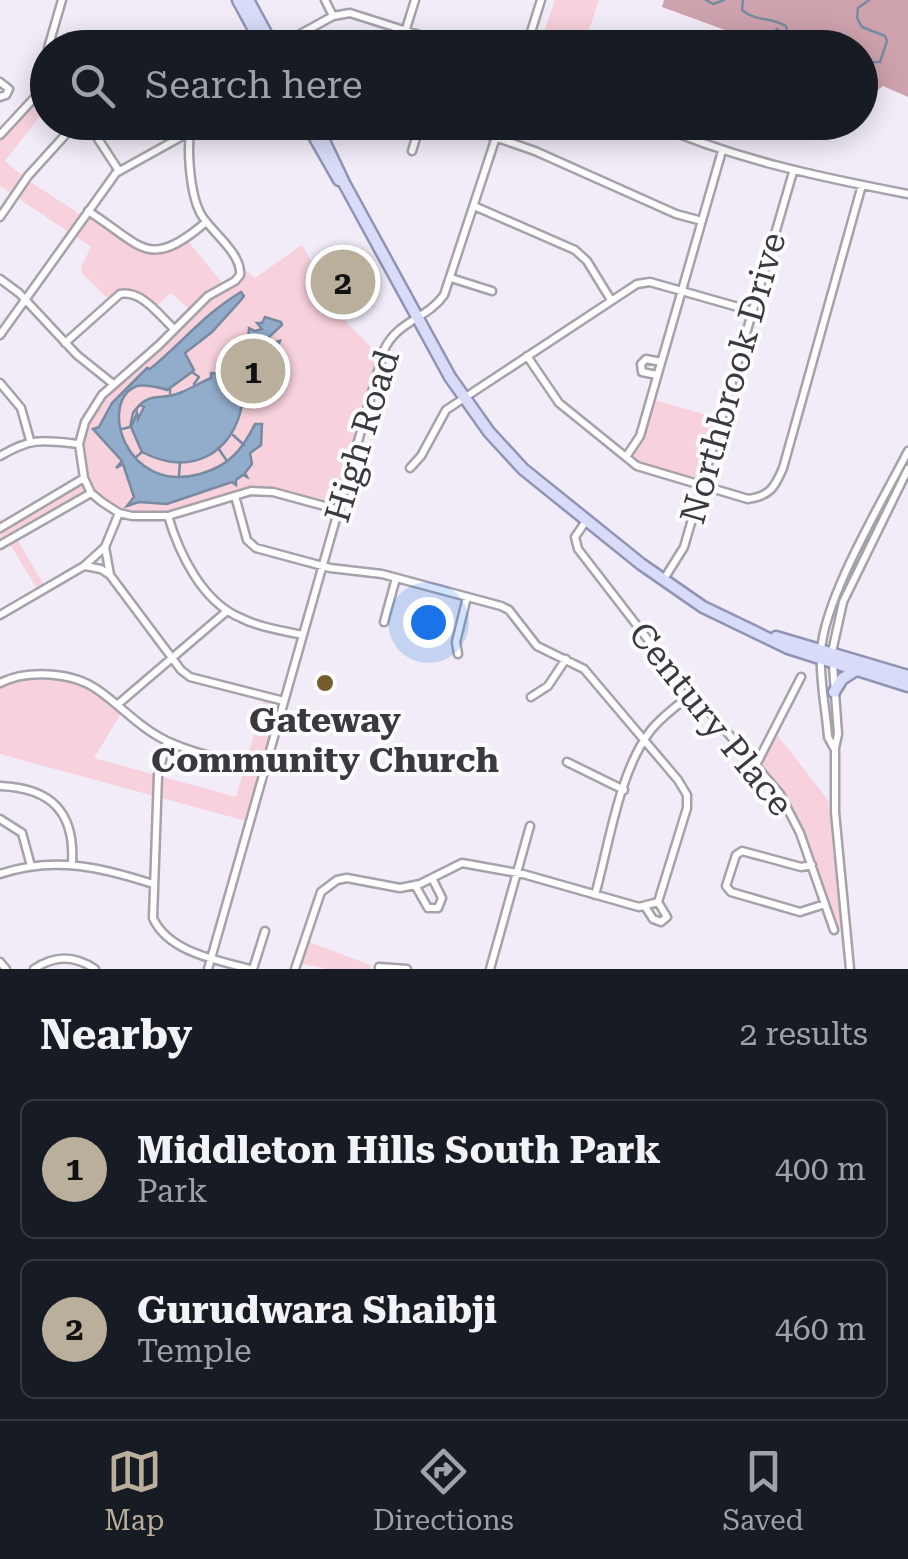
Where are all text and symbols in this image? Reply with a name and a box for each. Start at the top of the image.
search box [30,30,878,140]
icon: search [65,58,120,113]
text: Search here [145,63,363,107]
street label: Northbrook Drive [672,228,795,529]
pin: 2 [310,244,376,320]
pin: 1 [220,334,286,408]
street label: High Road [317,345,408,527]
your location [403,597,454,648]
street label: Century Place [620,614,801,824]
marker: Gateway Community Church [314,672,336,694]
place label: Gateway Community Church [151,700,499,781]
text: Nearby [40,1010,192,1059]
text: 2 results [740,1015,868,1053]
text: Middleton Hills South Park [137,1128,661,1172]
text: 1 [66,1150,83,1188]
text: 400 m [775,1150,866,1188]
text: Park [137,1172,208,1210]
text: Gurudwara Shaibji [137,1288,497,1332]
text: 2 [66,1310,83,1348]
text: 460 m [775,1310,866,1348]
text: Temple [137,1332,251,1370]
tab: Map [104,1444,164,1537]
tab: Directions [373,1444,514,1537]
tab: Saved [722,1444,804,1537]

